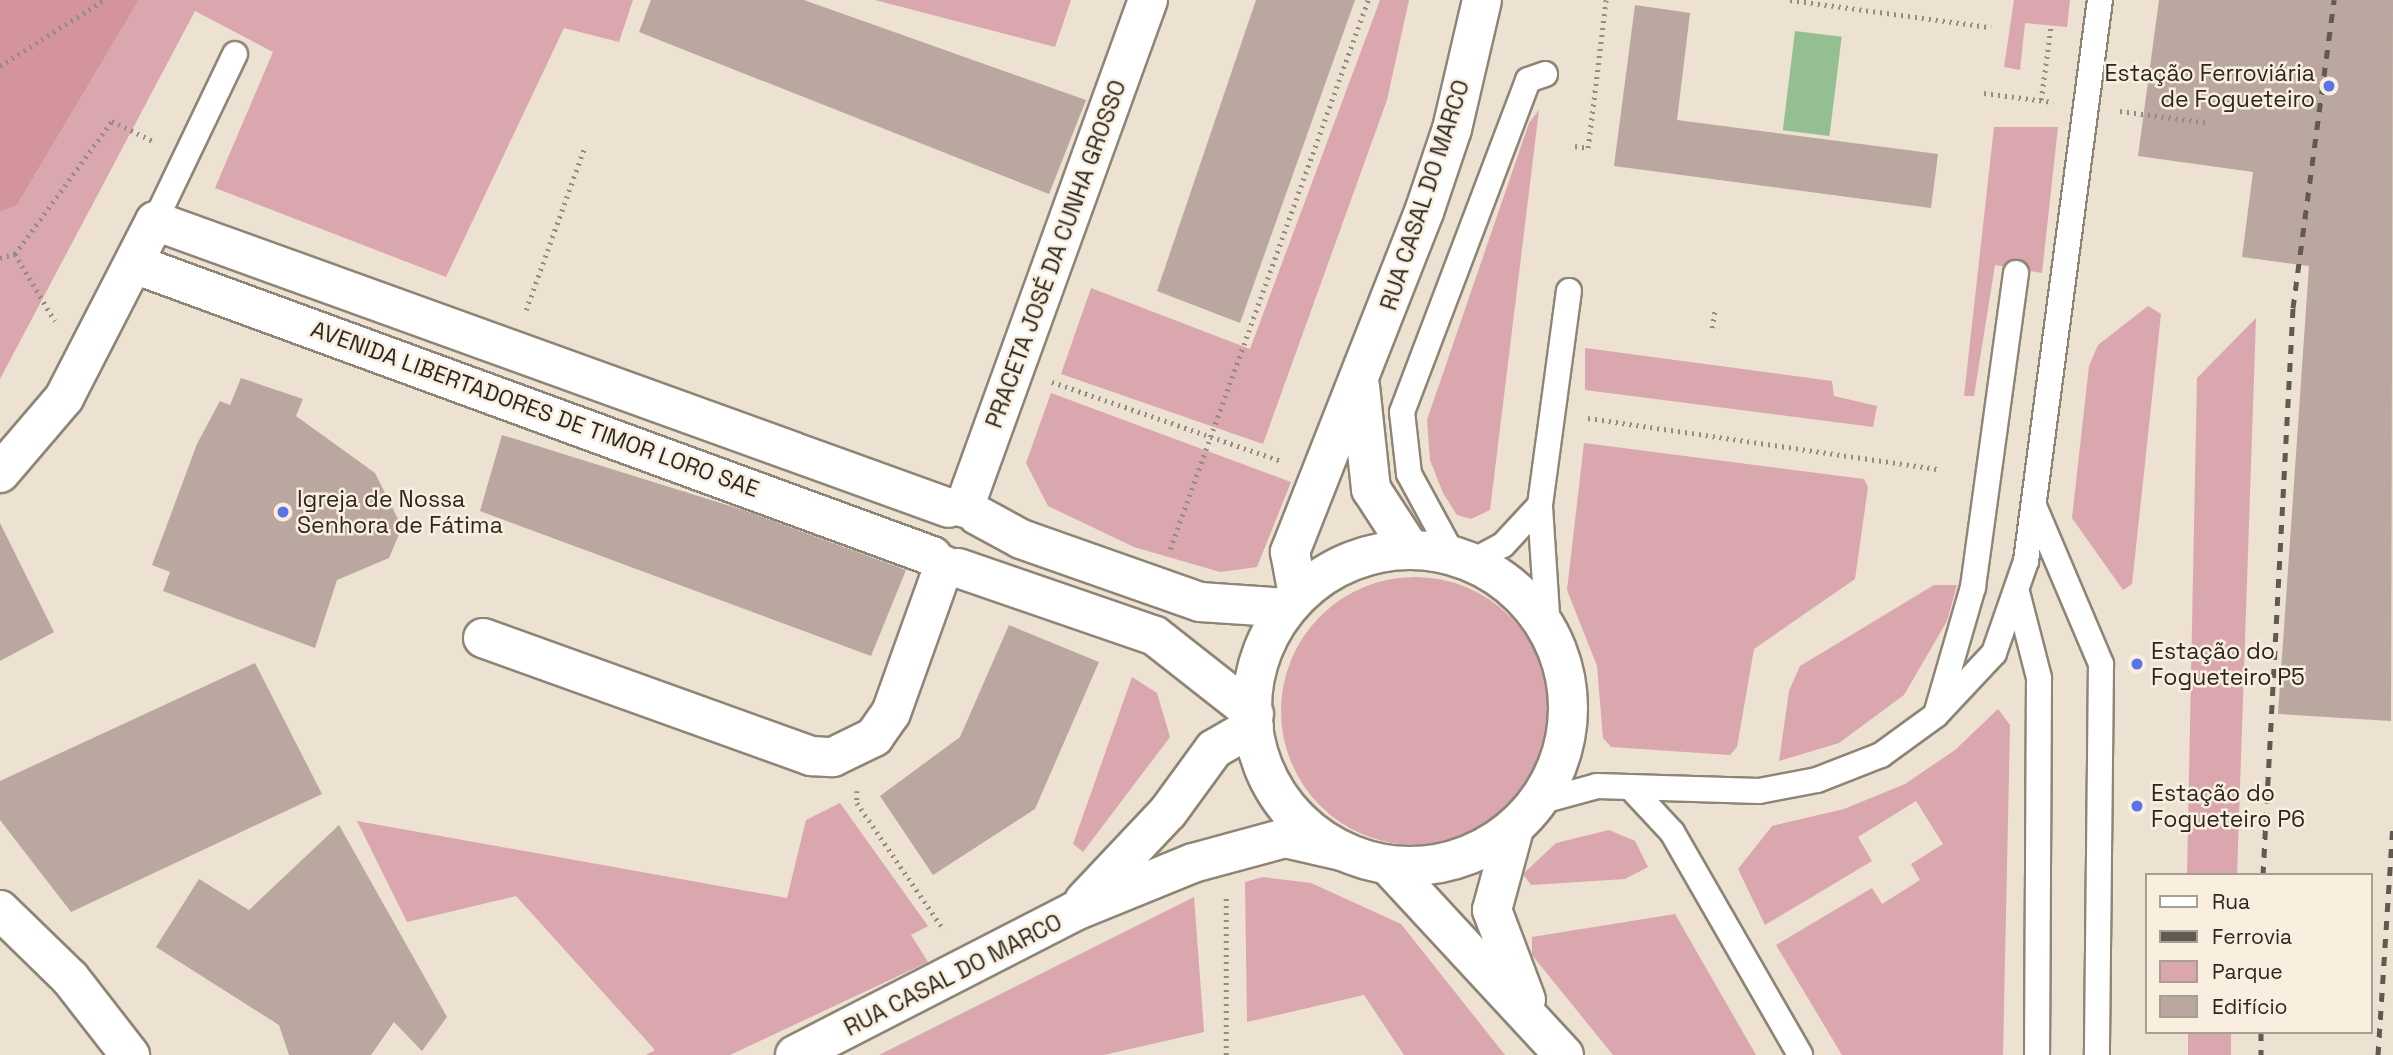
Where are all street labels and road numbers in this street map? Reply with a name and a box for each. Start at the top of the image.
street label: PRACETA JOSÉ DA CUNHA GROSSO [980,76,1132,432]
street label: RUA CASAL DO MARCO [1375,76,1475,314]
street label: AVENIDA LIBERTADORES DE TIMOR LORO SAE [307,315,763,503]
street label: RUA CASAL DO MARCO [839,908,1067,1042]

